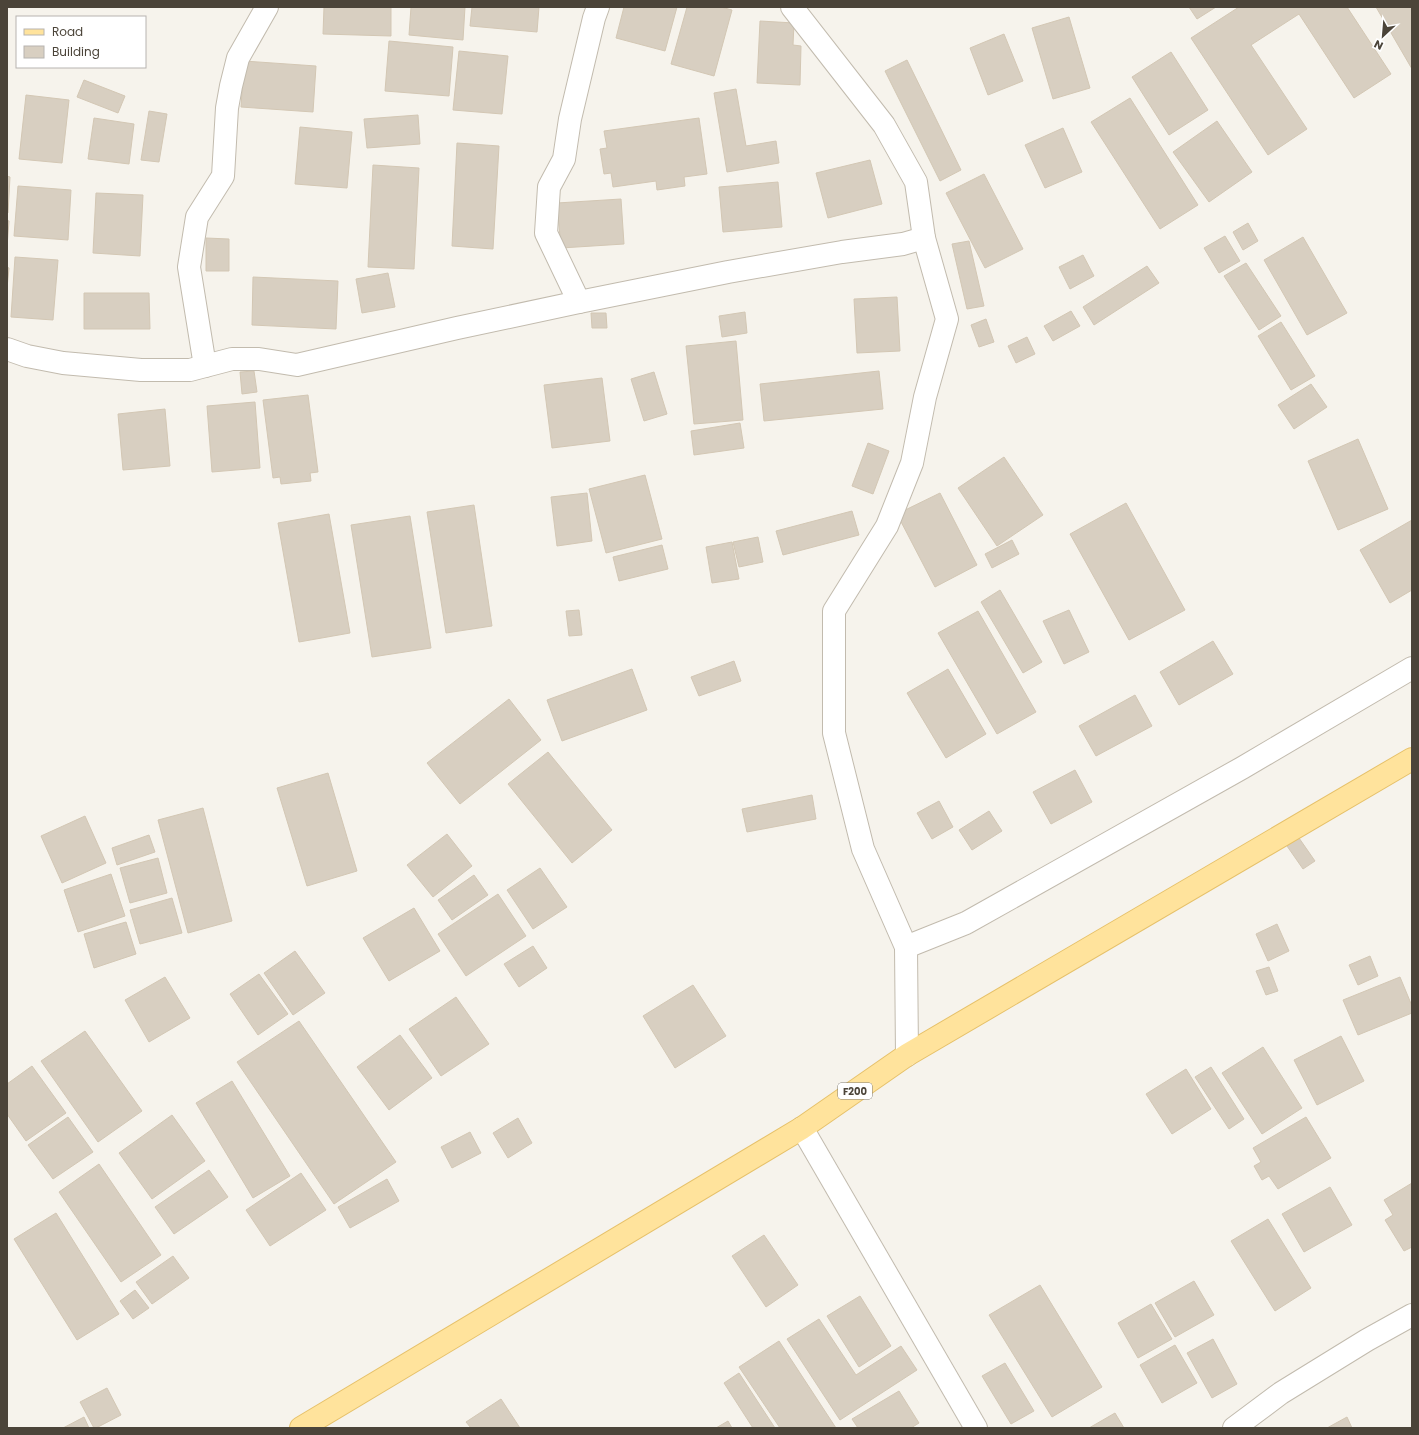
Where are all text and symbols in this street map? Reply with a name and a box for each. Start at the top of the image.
legend [16,16,146,68]
north arrow [1363,16,1403,56]
text: Road [52,23,83,40]
text: N [1371,36,1386,54]
text: Building [52,43,100,60]
road number: F200 [838,1083,872,1099]

